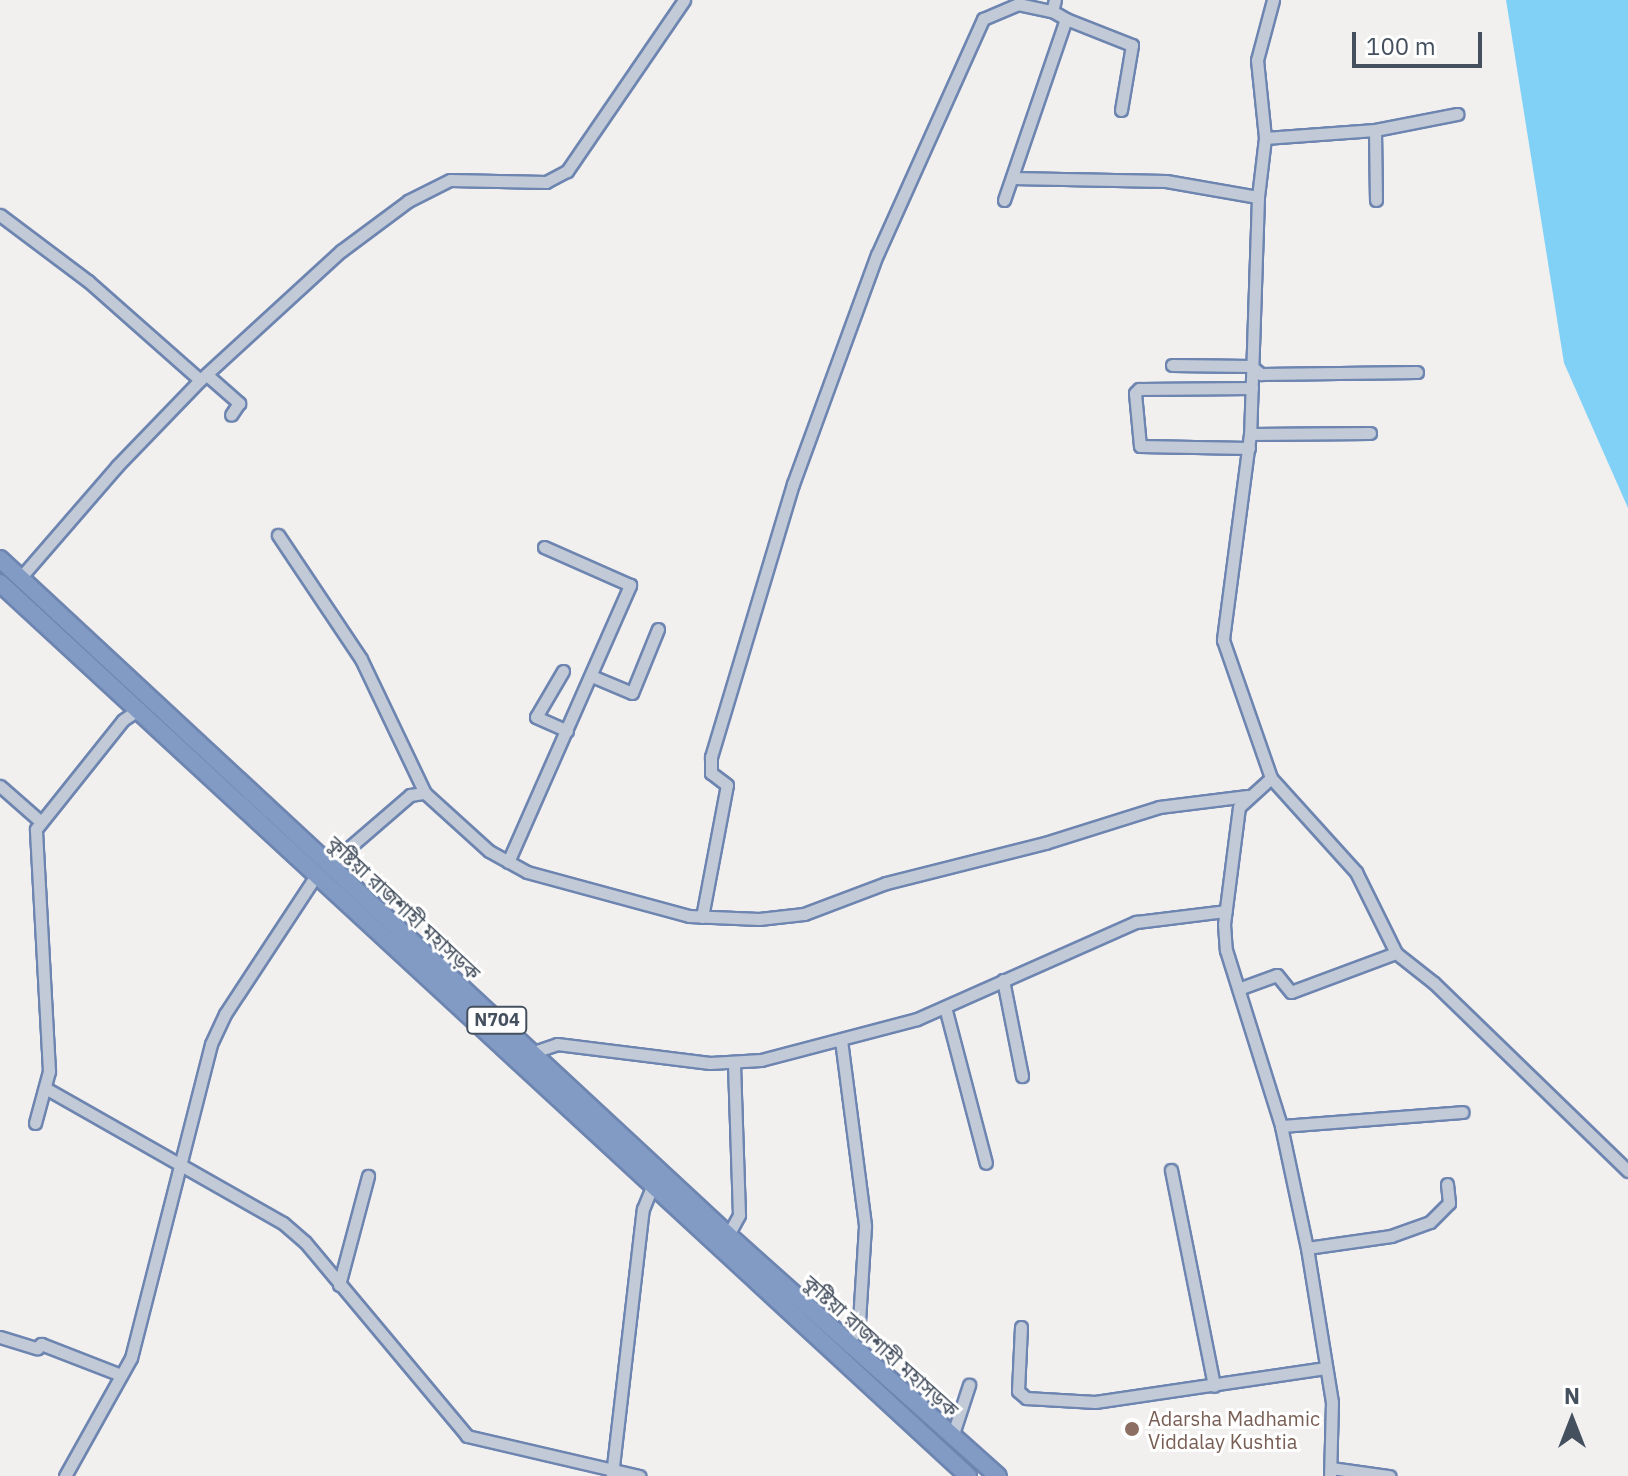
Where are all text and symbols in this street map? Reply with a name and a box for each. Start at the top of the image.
scale bar [1356,16,1486,66]
text: 100 m [1366,30,1436,62]
street label: কুষ্টিয়া রাজশাহী মহাসড়ক [323,831,485,985]
road number: N704 [465,1006,529,1034]
street label: কুষ্টিয়া রাজশাহী মহাসড়ক [799,1270,963,1422]
north arrow [1532,1380,1612,1460]
text: N [1564,1381,1580,1410]
place label: Adarsha Madhamic Viddalay Kushtia [1148,1406,1320,1453]
marker: Adarsha Madhamic Viddalay Kushtia [1123,1420,1141,1438]

